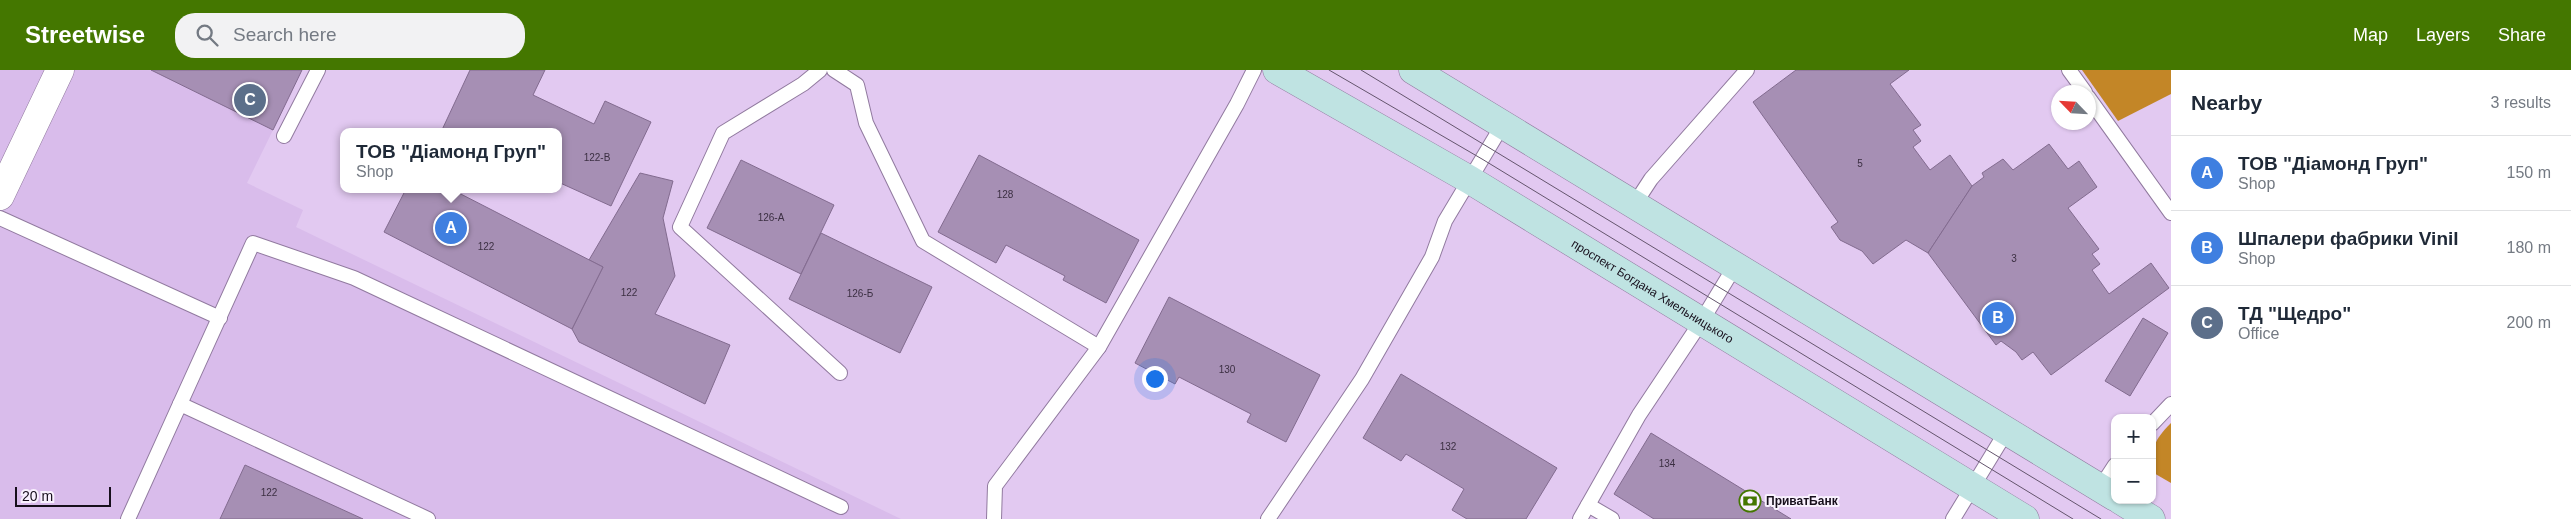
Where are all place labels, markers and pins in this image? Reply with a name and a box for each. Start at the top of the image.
pin: C [234,81,266,119]
pin: A [435,209,467,247]
pin: B [1982,299,2014,337]
bank icon: ПриватБанк [1738,489,1762,513]
place label: ПриватБанк [1766,494,1839,508]

